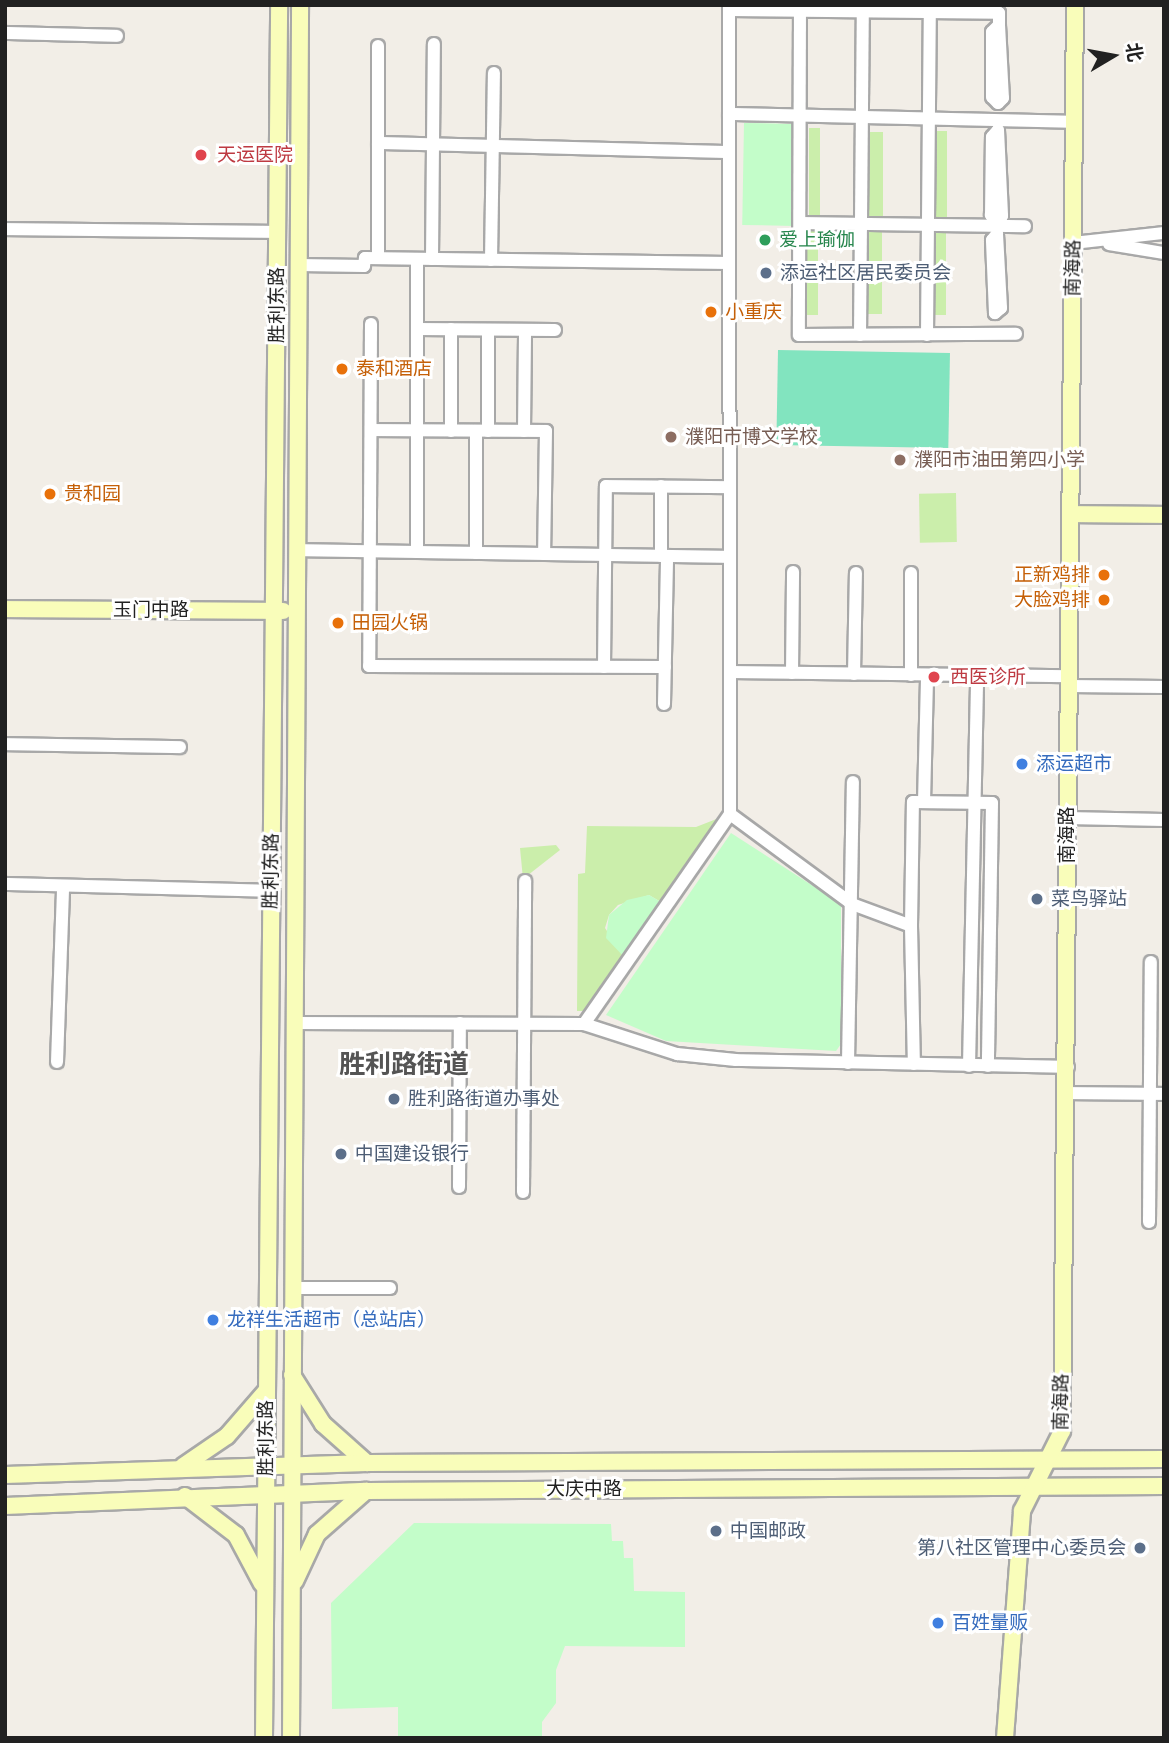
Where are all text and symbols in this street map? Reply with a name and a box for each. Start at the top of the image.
north arrow [1078,21,1148,91]
text: 北 [1121,41,1147,64]
place label: 天运医院 [217,144,293,166]
marker: 天运医院 [191,145,211,165]
place label: 爱上瑜伽 [779,229,855,251]
marker: 爱上瑜伽 [757,232,773,248]
street label: 南海路 [1061,239,1085,297]
place label: 添运社区居民委员会 [780,262,951,284]
marker: 添运社区居民委员会 [758,265,774,281]
street label: 胜利东路 [266,267,288,343]
place label: 小重庆 [725,301,782,323]
marker: 小重庆 [703,304,719,320]
place label: 泰和酒店 [356,358,432,380]
marker: 泰和酒店 [334,361,350,377]
place label: 濮阳市博文学校 [685,426,818,448]
marker: 濮阳市博文学校 [663,429,679,445]
place label: 濮阳市油田第四小学 [914,449,1085,471]
marker: 濮阳市油田第四小学 [892,452,908,468]
place label: 贵和园 [64,483,121,505]
marker: 贵和园 [42,486,58,502]
place label: 正新鸡排 [1014,564,1090,586]
marker: 正新鸡排 [1096,567,1112,583]
place label: 大脸鸡排 [1014,589,1090,611]
marker: 大脸鸡排 [1096,592,1112,608]
street label: 玉门中路 [113,599,189,621]
place label: 田园火锅 [352,612,428,634]
marker: 田园火锅 [330,615,346,631]
place label: 西医诊所 [950,666,1026,688]
marker: 西医诊所 [924,667,944,687]
place label: 添运超市 [1036,753,1112,775]
marker: 添运超市 [1014,756,1030,772]
street label: 南海路 [1056,807,1078,863]
street label: 胜利东路 [259,833,283,909]
place label: 菜鸟驿站 [1051,888,1127,910]
marker: 菜鸟驿站 [1029,891,1045,907]
district label: 胜利路街道 [339,1049,469,1081]
place label: 胜利路街道办事处 [408,1088,560,1110]
marker: 胜利路街道办事处 [386,1091,402,1107]
place label: 中国建设银行 [355,1143,469,1165]
marker: 中国建设银行 [333,1146,349,1162]
place label: 龙祥生活超市（总站店） [227,1309,436,1331]
marker: 龙祥生活超市（总站店） [205,1312,221,1328]
street label: 南海路 [1049,1373,1073,1431]
street label: 胜利东路 [255,1400,277,1476]
street label: 大庆中路 [546,1478,622,1500]
place label: 中国邮政 [730,1520,806,1542]
marker: 中国邮政 [708,1523,724,1539]
place label: 第八社区管理中心委员会 [917,1537,1126,1559]
marker: 第八社区管理中心委员会 [1132,1540,1148,1556]
place label: 百姓量贩 [952,1612,1028,1634]
marker: 百姓量贩 [930,1615,946,1631]

